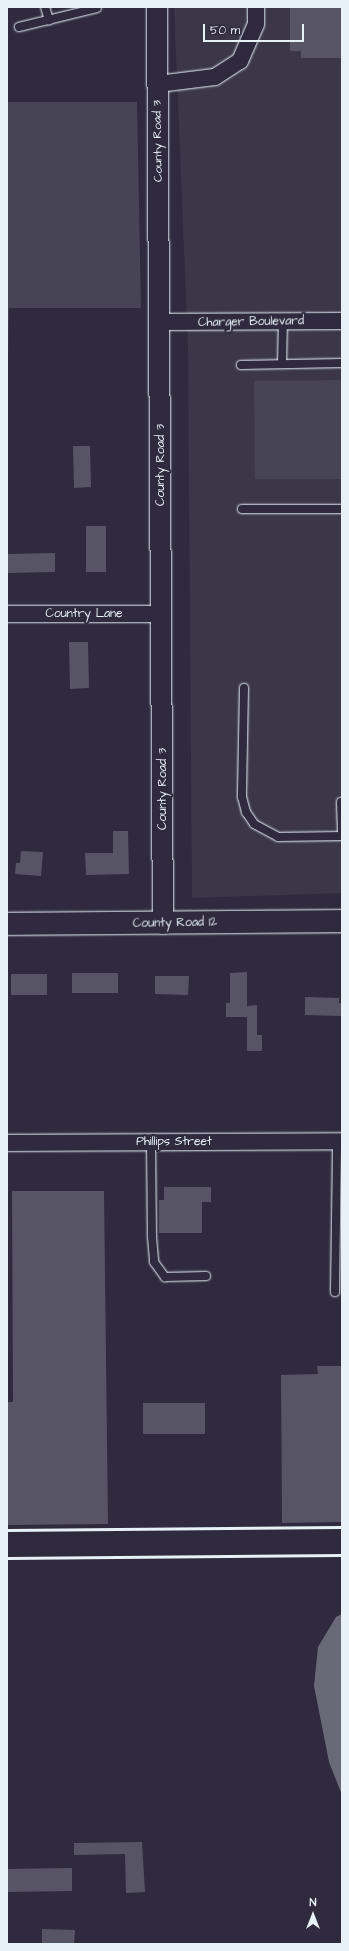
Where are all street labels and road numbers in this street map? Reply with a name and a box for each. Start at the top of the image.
street label: County Road 3 [150,100,166,182]
street label: Charger Boulevard [198,314,304,330]
street label: County Road 3 [154,424,168,506]
street label: Country Lane [45,607,123,621]
street label: County Road 3 [156,748,170,830]
street label: County Road 12 [133,915,217,931]
street label: Phillips Street [136,1135,212,1149]

